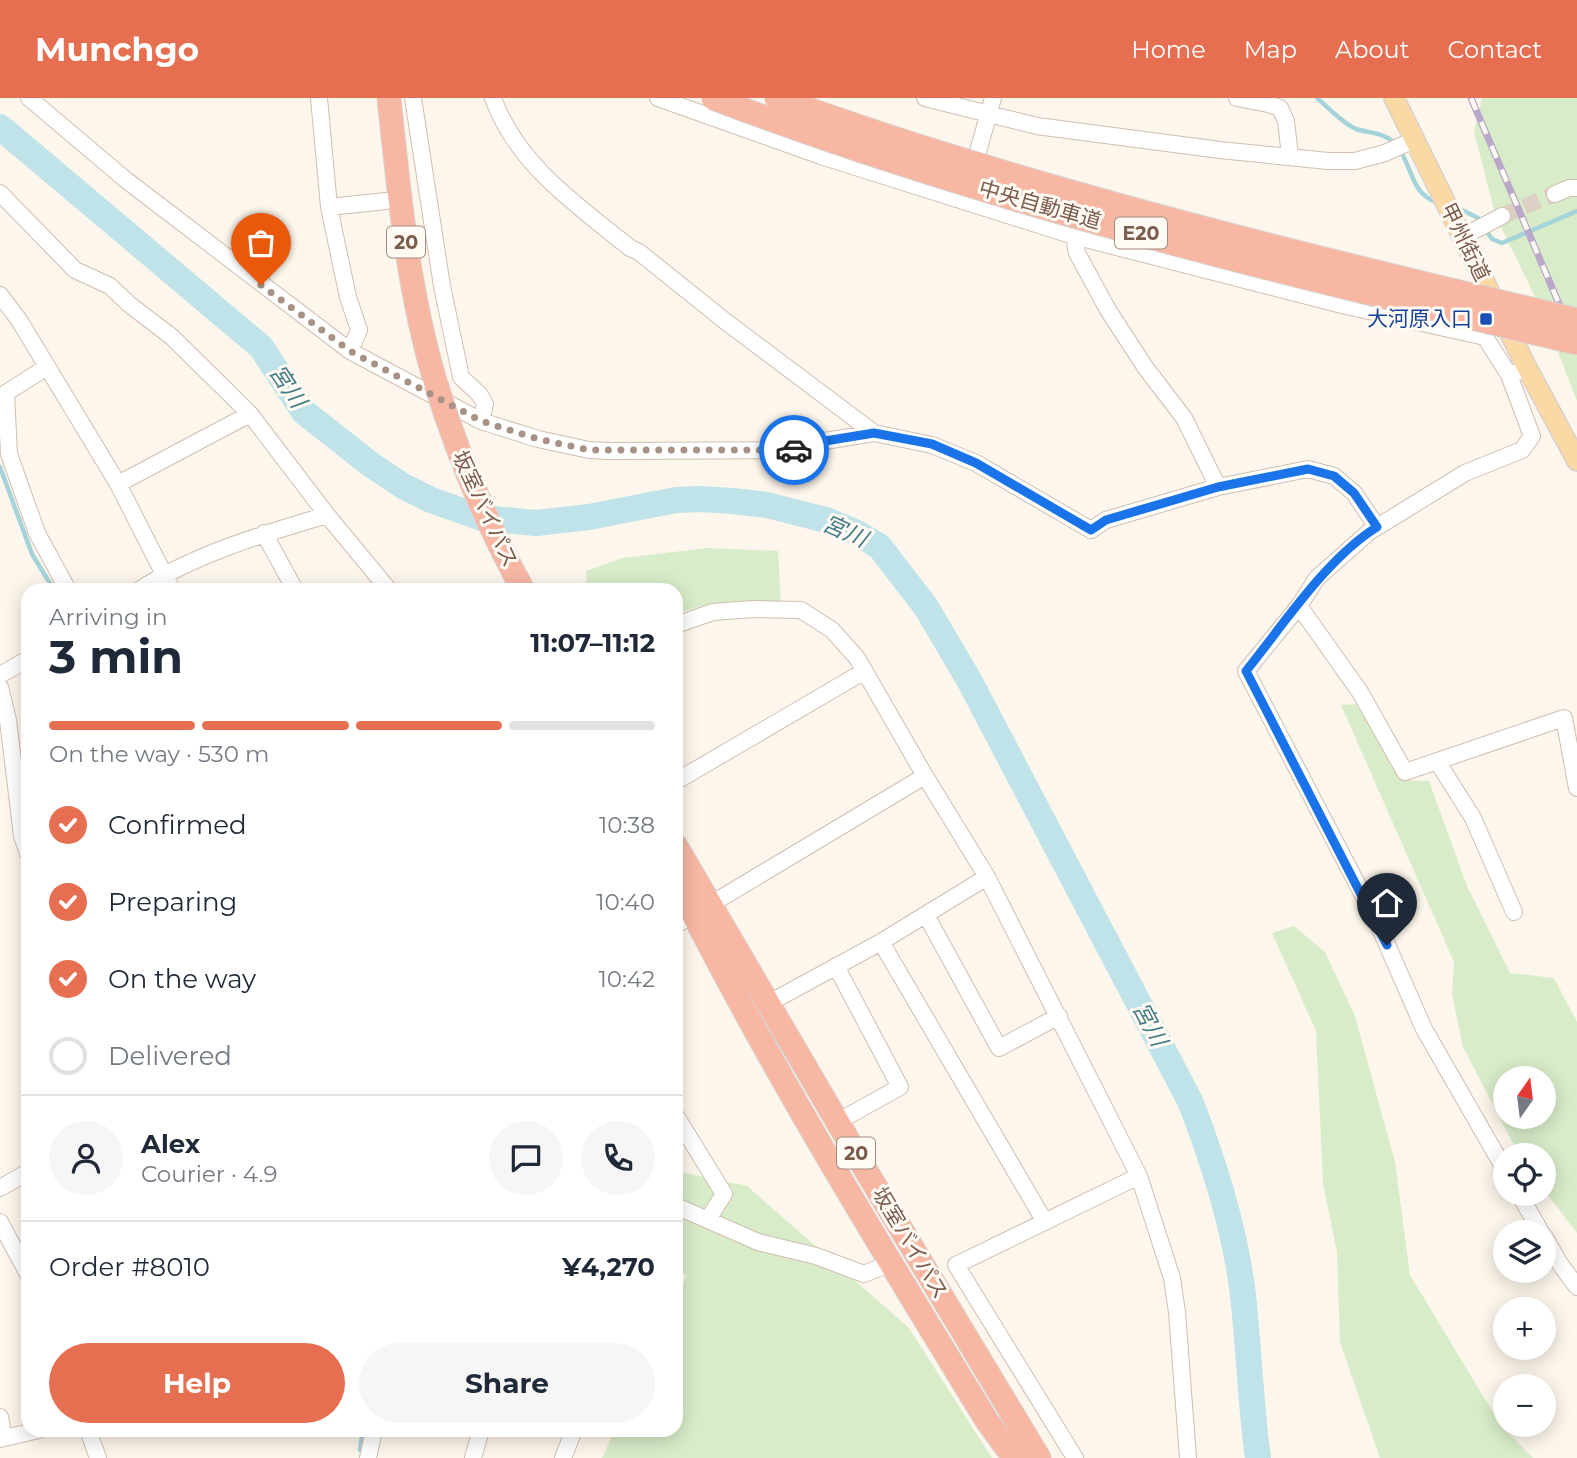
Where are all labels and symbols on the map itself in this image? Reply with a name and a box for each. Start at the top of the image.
street label: 中央自動車道 [976,175,1104,234]
street label: 甲州街道 [1436,199,1495,285]
pin [231,213,291,285]
road number: E20 [1115,217,1167,248]
road number: 20 [387,226,425,258]
place label: 大河原入口 [1367,306,1472,331]
marker: 大河原入口 [1478,311,1494,327]
water label: 宮川 [264,359,314,415]
courier [759,415,829,485]
street label: 坂室バイパス [448,447,523,571]
water label: 宮川 [818,509,874,554]
pin [1357,873,1417,945]
water label: 宮川 [1127,997,1175,1054]
north arrow [1493,1066,1556,1129]
road number: 20 [837,1138,875,1168]
street label: 坂室バイパス [867,1182,953,1303]

